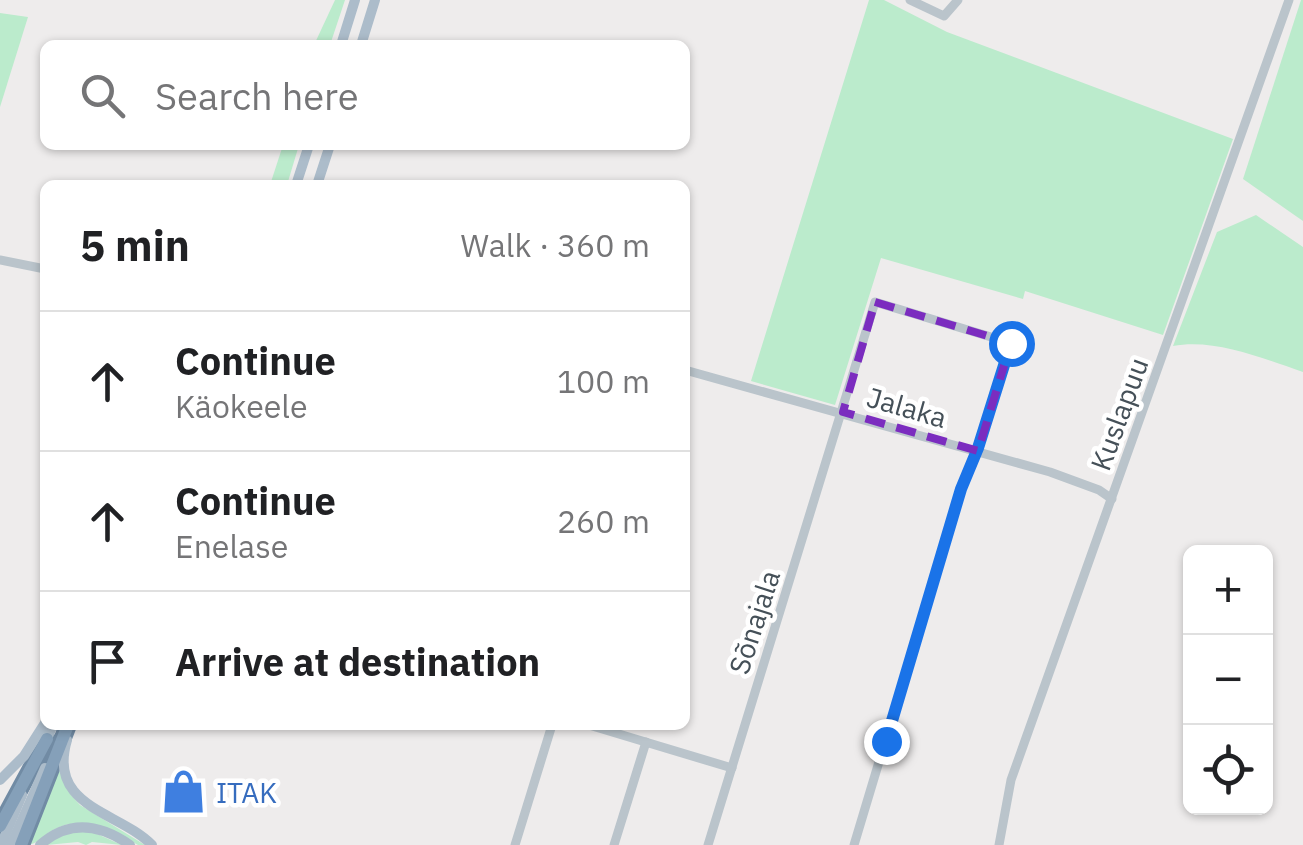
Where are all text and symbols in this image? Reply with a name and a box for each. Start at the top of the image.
search box [40,40,690,150]
icon: search [75,68,130,123]
text: Search here [155,71,359,120]
text: 5 min [80,218,190,273]
text: Walk · 360 m [461,224,650,266]
route start [989,321,1035,367]
text: Continue [175,336,336,385]
street label: Kuslapuu [1081,352,1157,476]
icon: ahead [80,354,135,409]
text: 100 m [557,360,650,402]
street label: Jalaka [863,378,951,436]
text: Käokeele [175,385,308,427]
text: Continue [175,476,336,525]
icon: ahead [80,494,135,549]
text: 260 m [557,500,650,542]
text: Enelase [175,525,288,567]
map controls [1183,545,1273,815]
button: + [1183,545,1273,635]
street label: Sõnajala [720,565,788,679]
icon: arrive [80,634,135,689]
button: − [1183,635,1273,725]
text: Arrive at destination [175,637,540,686]
route end [864,719,910,765]
button: locate [1183,725,1273,815]
shop icon: ITAK [159,768,207,816]
place label: ITAK [216,774,277,811]

